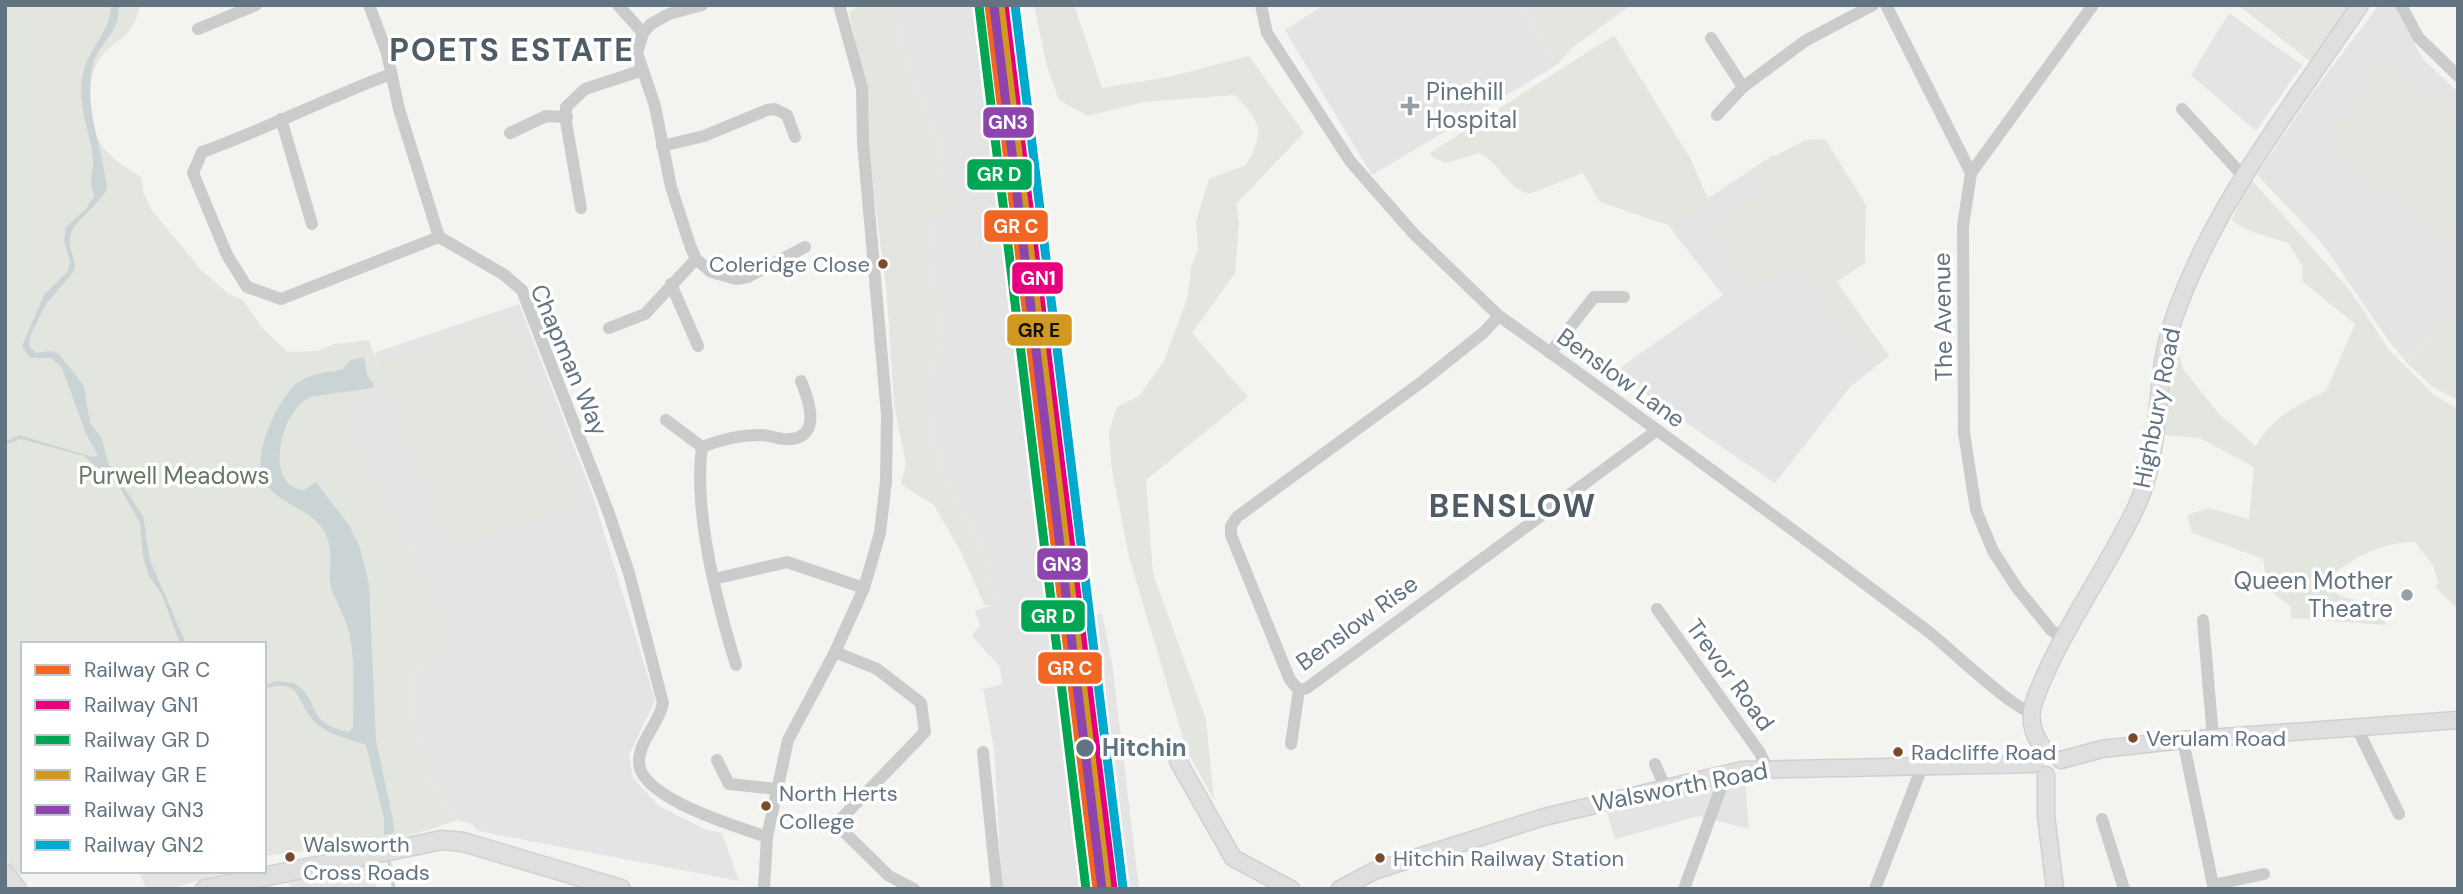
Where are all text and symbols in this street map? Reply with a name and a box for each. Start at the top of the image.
district label: POETS ESTATE [389,29,635,71]
place label: Pinehill Hospital [1426,76,1517,135]
marker: Pinehill Hospital [1400,96,1420,116]
line badge: GN3 [982,106,1035,139]
text: GN3 [988,110,1028,135]
line badge: GR D [966,158,1033,191]
text: GR D [977,162,1021,187]
line badge: GR C [983,209,1049,243]
text: GR C [993,214,1039,239]
place label: Coleridge Close [709,250,870,279]
street label: The Avenue [1926,252,1959,382]
marker: Coleridge Close [876,257,890,271]
line badge: GN1 [1011,261,1064,295]
text: GN1 [1020,266,1056,291]
street label: Chapman Way [524,279,615,440]
line badge: GR E [1006,313,1073,347]
text: GR E [1018,318,1060,343]
street label: Benslow Lane [1551,321,1691,434]
street label: Highbury Road [2126,325,2187,491]
park label: Purwell Meadows [78,460,270,491]
district label: BENSLOW [1429,485,1597,527]
line badge: GN3 [1036,547,1089,581]
text: GN3 [1042,552,1082,577]
place label: Queen Mother Theatre [2234,565,2393,624]
street label: Benslow Rise [1290,568,1424,677]
marker: Queen Mother Theatre [2399,587,2415,603]
line badge: GR D [1020,599,1086,633]
text: GR D [1031,604,1075,629]
street label: Trevor Road [1679,613,1781,737]
legend [21,642,266,873]
line badge: GR C [1037,651,1103,685]
text: Railway GR C [84,656,210,684]
text: GR C [1047,656,1093,681]
text: Railway GN1 [84,691,198,719]
place label: Verulam Road [2146,724,2286,753]
text: Railway GR D [84,726,210,754]
marker: Verulam Road [2126,731,2140,745]
place label: Hitchin [1102,732,1187,763]
marker: Hitchin [1074,737,1096,759]
place label: Radcliffe Road [1911,738,2056,767]
marker: Radcliffe Road [1891,745,1905,759]
street label: Walsworth Road [1589,754,1770,819]
text: Railway GR E [84,761,207,789]
place label: North Herts College [779,779,898,836]
text: Railway GN3 [84,796,204,824]
marker: North Herts College [759,799,773,813]
place label: Walsworth Cross Roads [303,830,430,887]
text: Railway GN2 [84,831,204,859]
place label: Hitchin Railway Station [1393,844,1624,873]
marker: Walsworth Cross Roads [283,850,297,864]
marker: Hitchin Railway Station [1373,851,1387,865]

